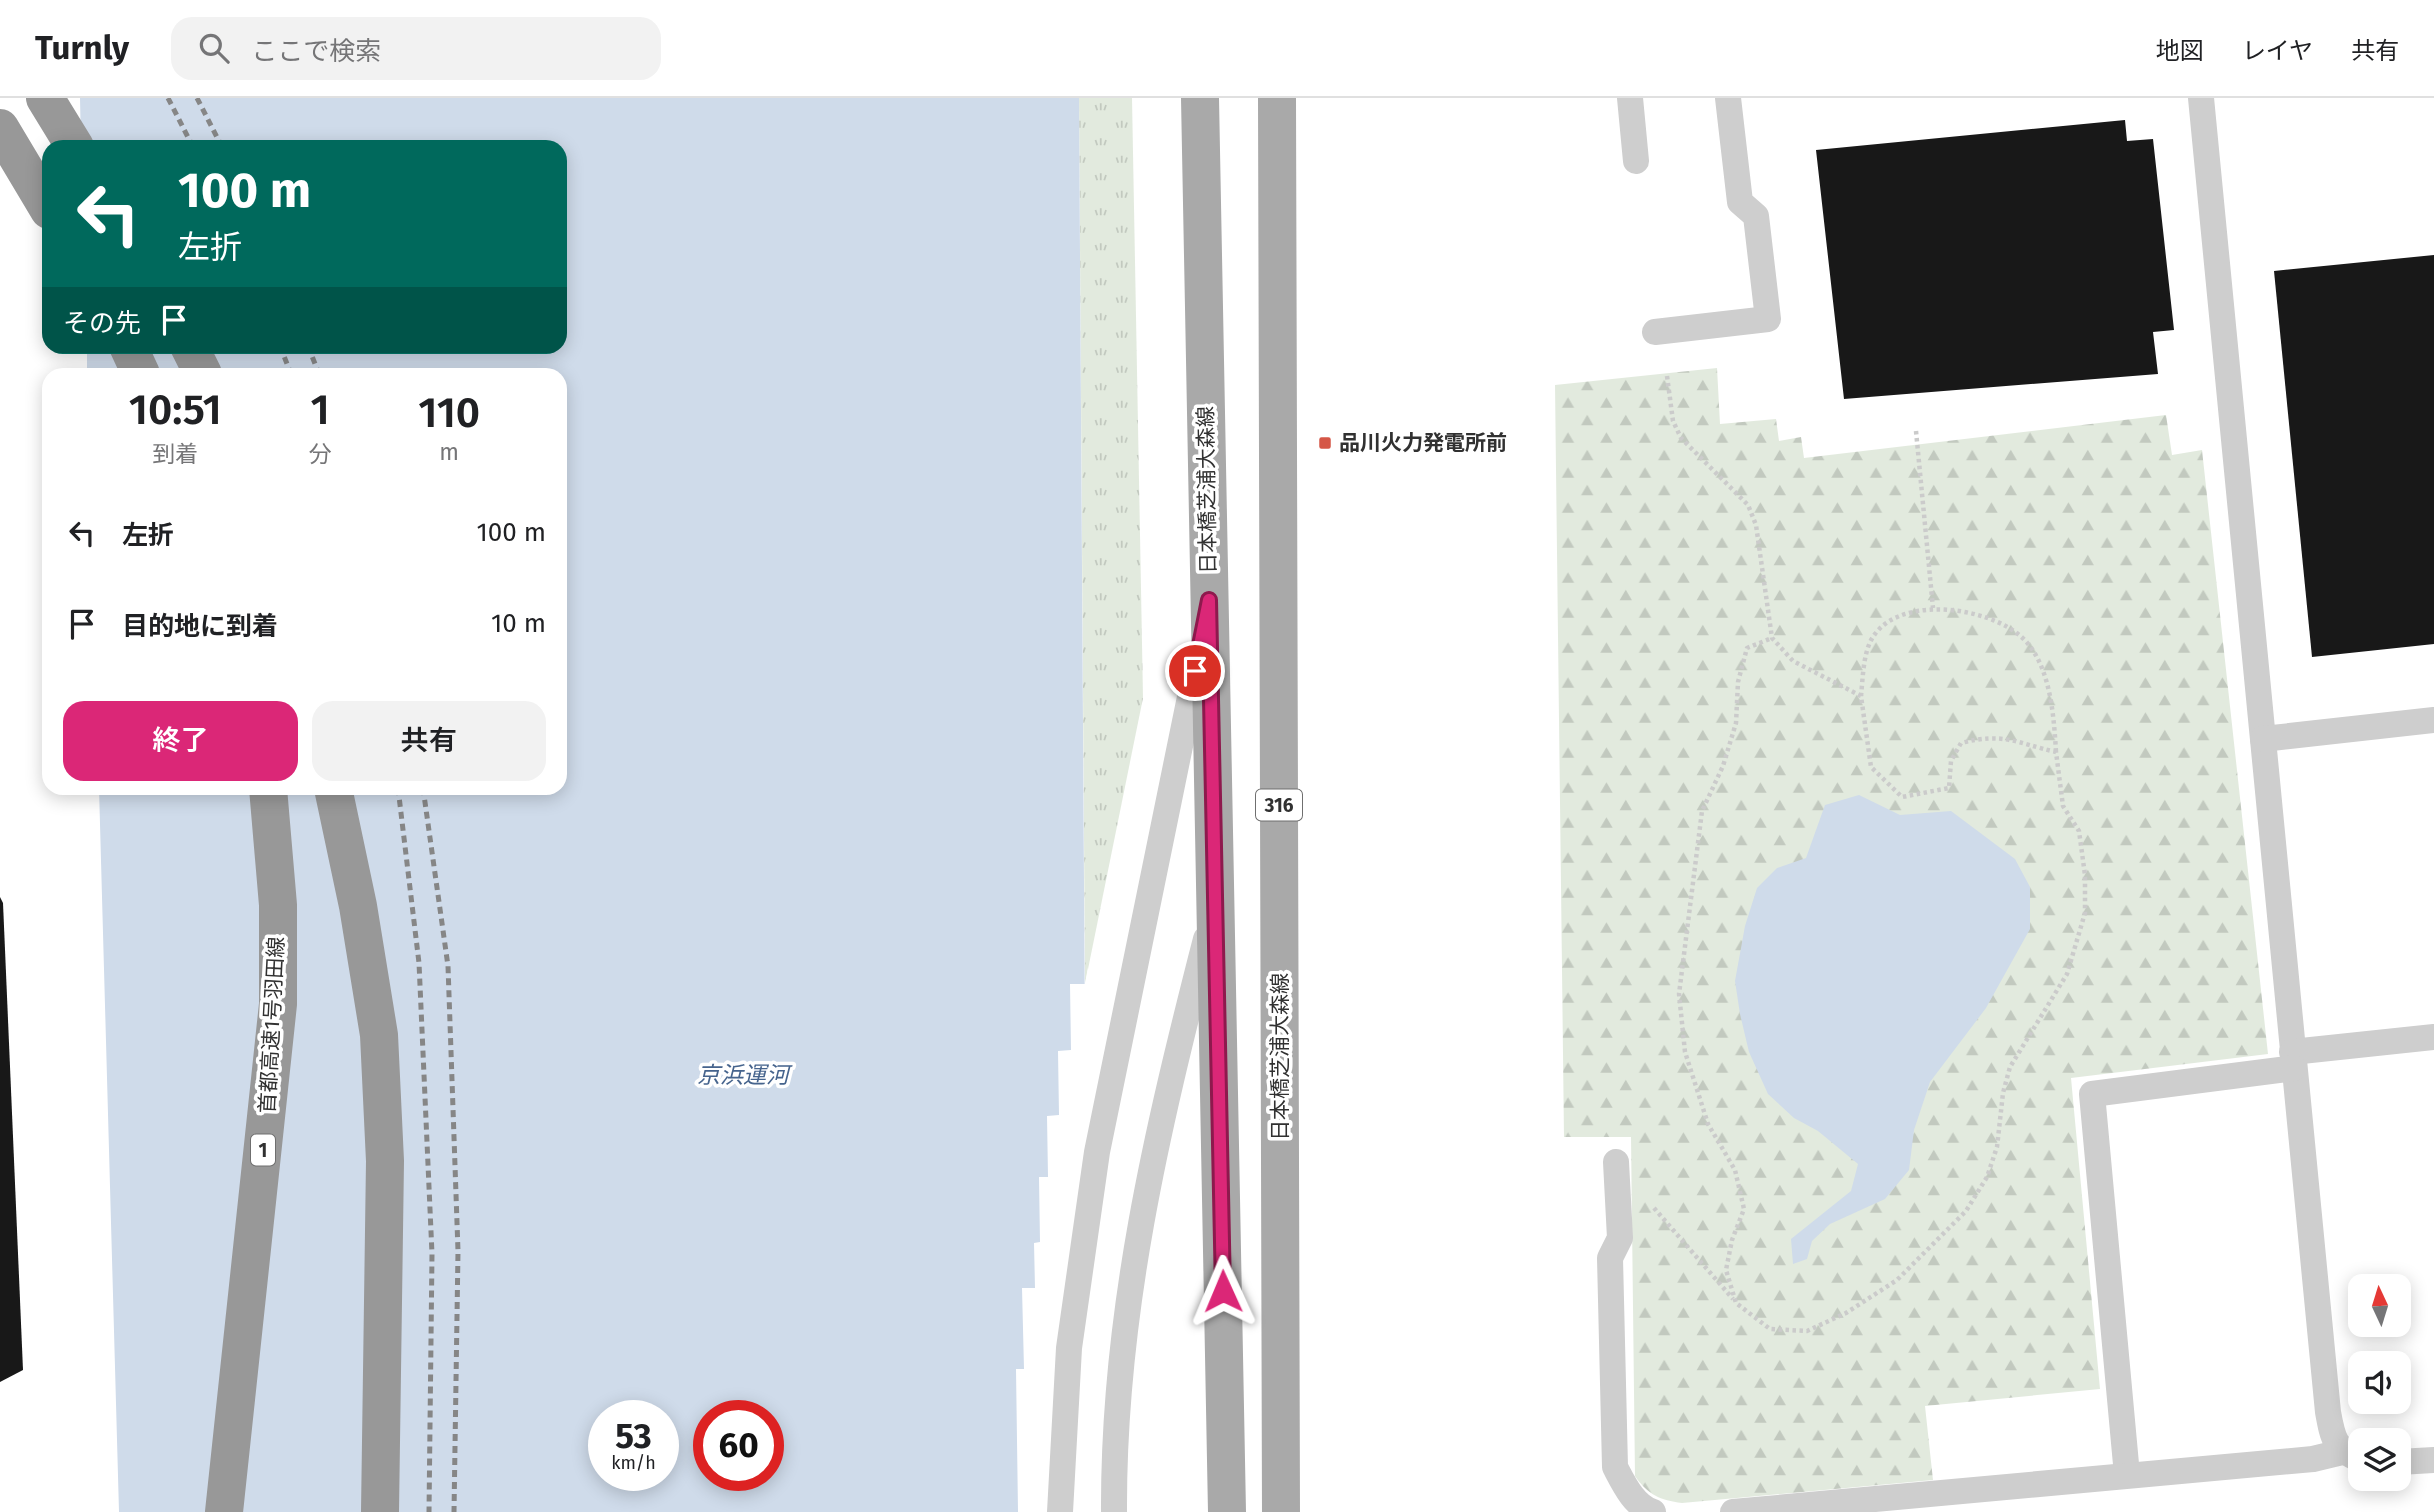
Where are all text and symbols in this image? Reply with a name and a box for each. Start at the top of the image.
search box [171,17,661,80]
text: Turnly [35,28,129,68]
icon: search [195,29,233,67]
text: ここで検索 [251,36,381,67]
text: 地図 [2156,37,2204,65]
text: レイヤ [2242,37,2313,65]
text: 共有 [2351,37,2399,65]
text: 100 m [178,161,311,220]
icon: left [63,168,154,259]
text: 左折 [178,228,242,266]
icon: arrive [155,301,193,339]
text: その先 [63,308,141,339]
text: 10:51 [129,385,222,435]
text: 1 [310,385,330,435]
text: 110 [418,388,480,438]
street label: 日本橋芝浦大森線 [1193,406,1221,574]
place label: 品川火力発電所前 [1339,430,1507,456]
marker: 品川火力発電所前 [1317,435,1333,451]
text: m [439,438,459,466]
text: 到着 [152,440,198,468]
text: 分 [308,440,331,468]
icon: left [63,514,101,552]
text: 100 m [477,517,546,548]
text: 左折 [122,520,174,551]
icon: arrive [63,605,101,643]
text: 10 m [491,608,546,639]
text: 目的地に到着 [122,611,278,642]
pin [1165,641,1225,701]
icon: arrive [1176,652,1214,690]
button: 終了 [63,701,298,781]
button: 共有 [312,701,546,781]
road number: 316 [1256,790,1302,820]
street label: 首都高速1号羽田線 [254,936,290,1114]
street label: 日本橋芝浦大森線 [1267,973,1293,1141]
water label: 京浜運河 [697,1061,793,1089]
road number: 1 [251,1134,275,1166]
position arrow [1186,1254,1260,1328]
north arrow [2348,1274,2412,1337]
map controls [2348,1274,2411,1491]
button: sound [2348,1351,2411,1414]
speed limit sign: 60 [693,1400,784,1491]
text: 53 [615,1415,652,1457]
button: layers [2348,1428,2411,1491]
text: km/h [611,1452,656,1474]

